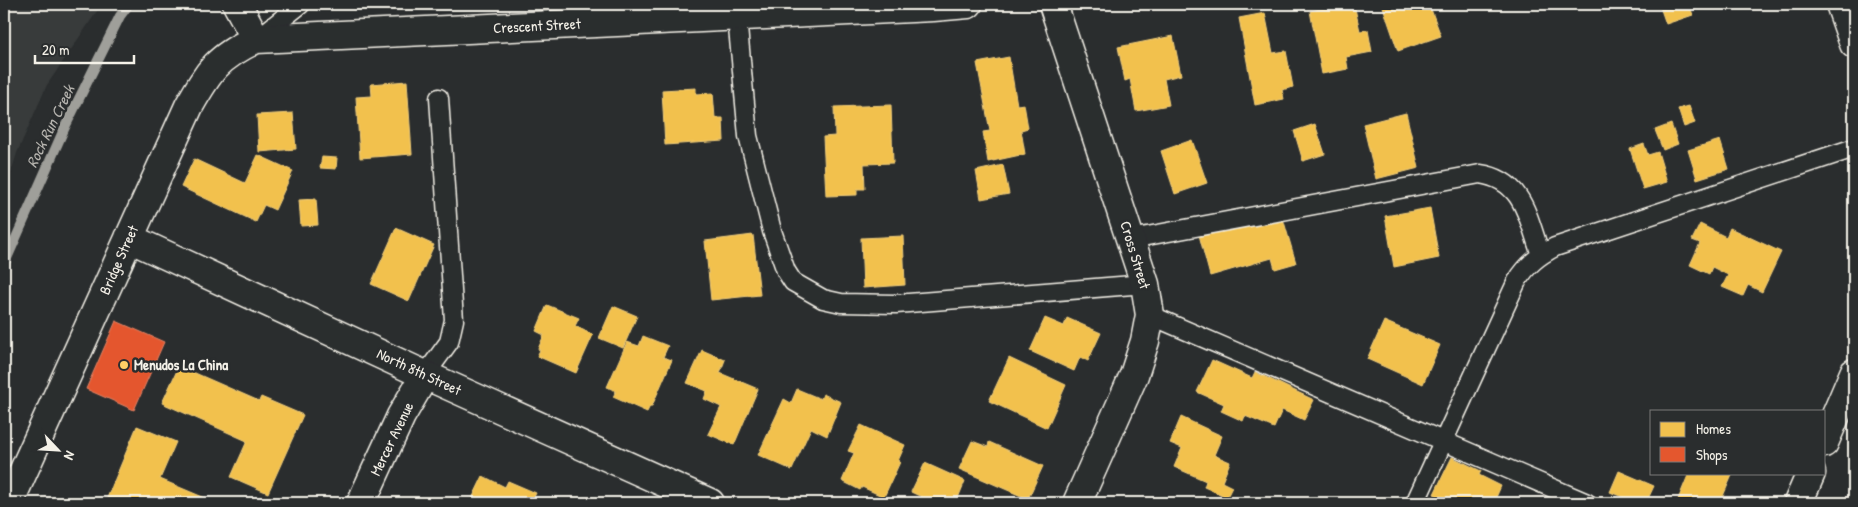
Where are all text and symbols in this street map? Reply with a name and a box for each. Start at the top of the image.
street label: Crescent Street [493,13,582,38]
scale bar [35,32,134,64]
text: 20 m [42,39,69,60]
water label: Rock Run Creek [21,80,80,171]
street label: Cross Street [1115,218,1156,292]
street label: Bridge Street [94,221,143,298]
street label: North 8th Street [374,343,466,401]
place label: Menudos La China [134,354,228,375]
marker: Menudos La China [118,359,130,371]
street label: Mercer Avenue [365,398,418,479]
legend [1650,410,1826,474]
text: Homes [1696,418,1731,439]
north arrow [32,424,82,474]
text: Shops [1696,444,1728,465]
text: N [60,448,80,464]

